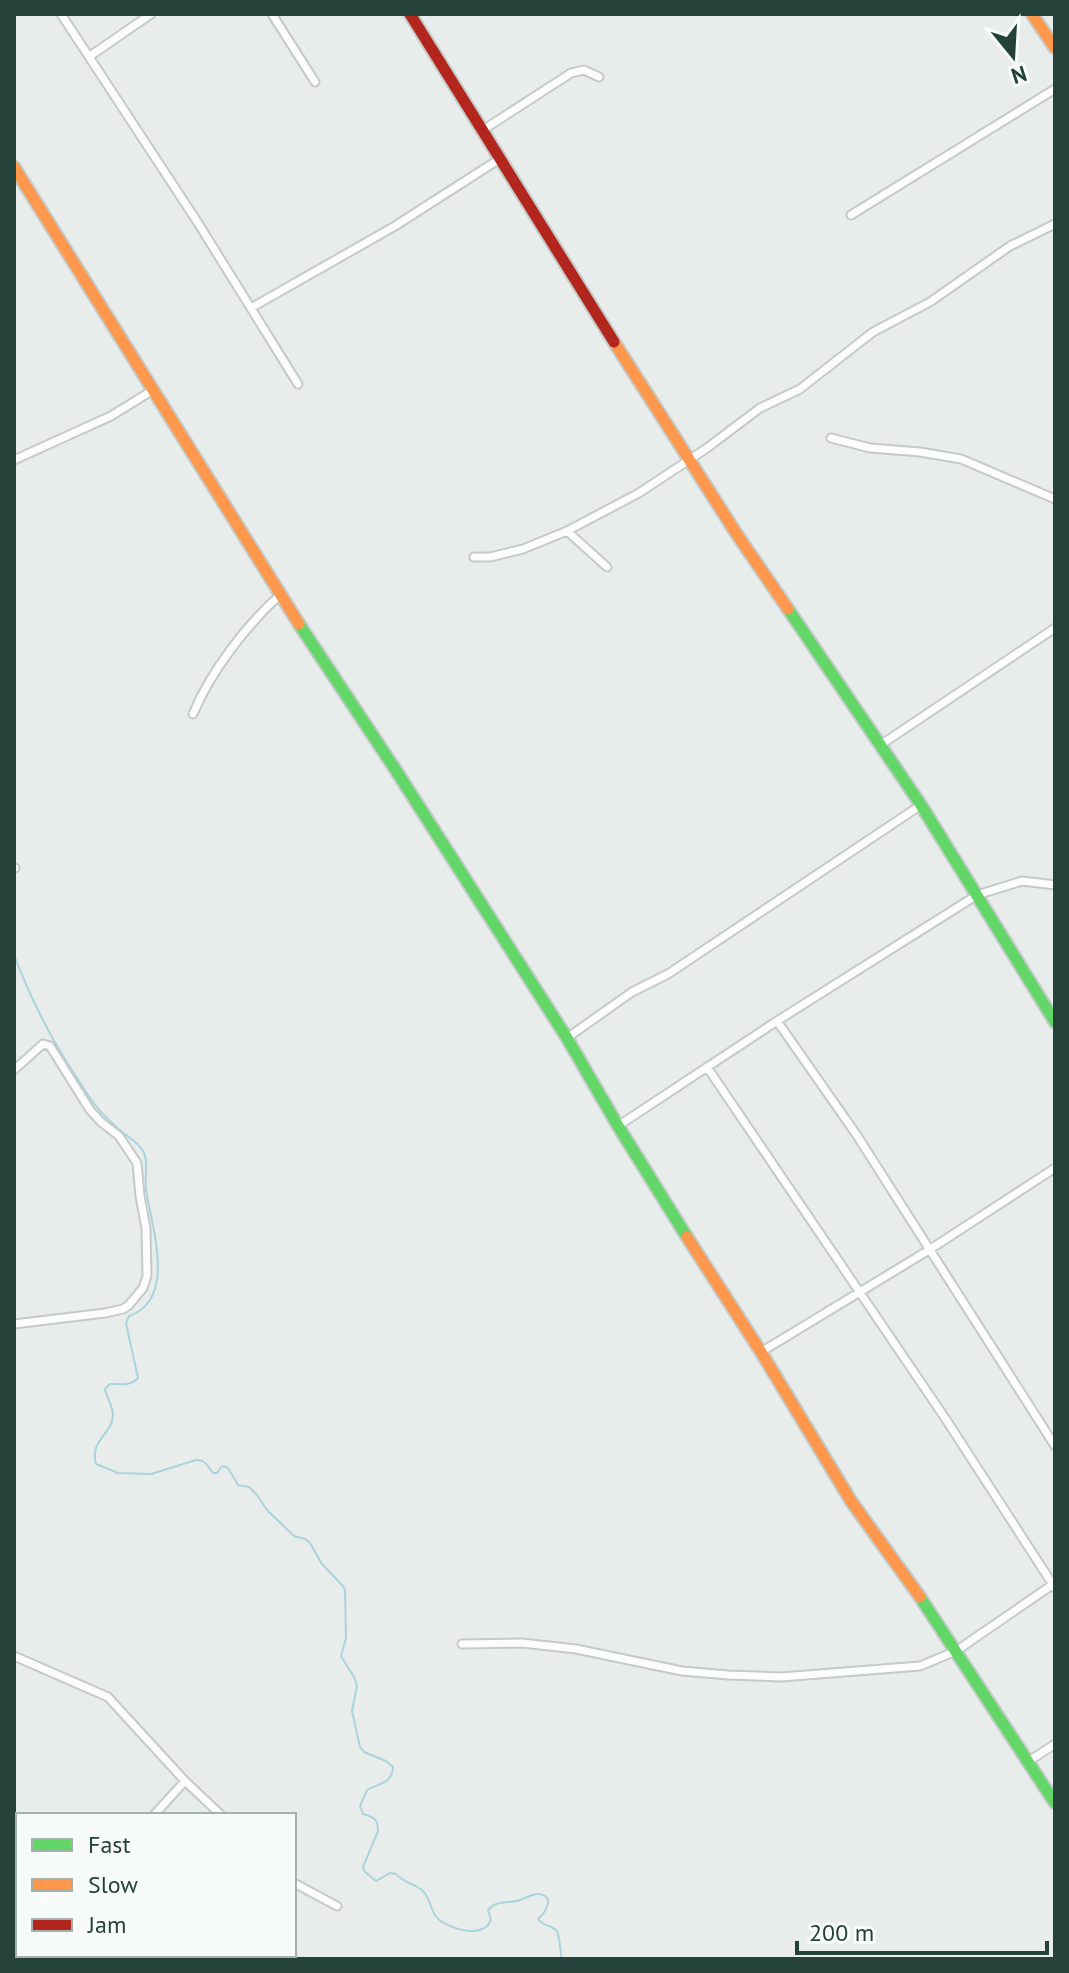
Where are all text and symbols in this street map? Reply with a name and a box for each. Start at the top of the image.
north arrow [973,16,1053,96]
text: N [1008,59,1030,91]
legend [16,1813,296,1957]
text: Fast [88,1829,131,1860]
text: Slow [88,1869,138,1900]
scale bar [797,1905,1047,1955]
text: Jam [87,1909,126,1940]
text: 200 m [809,1917,874,1948]

